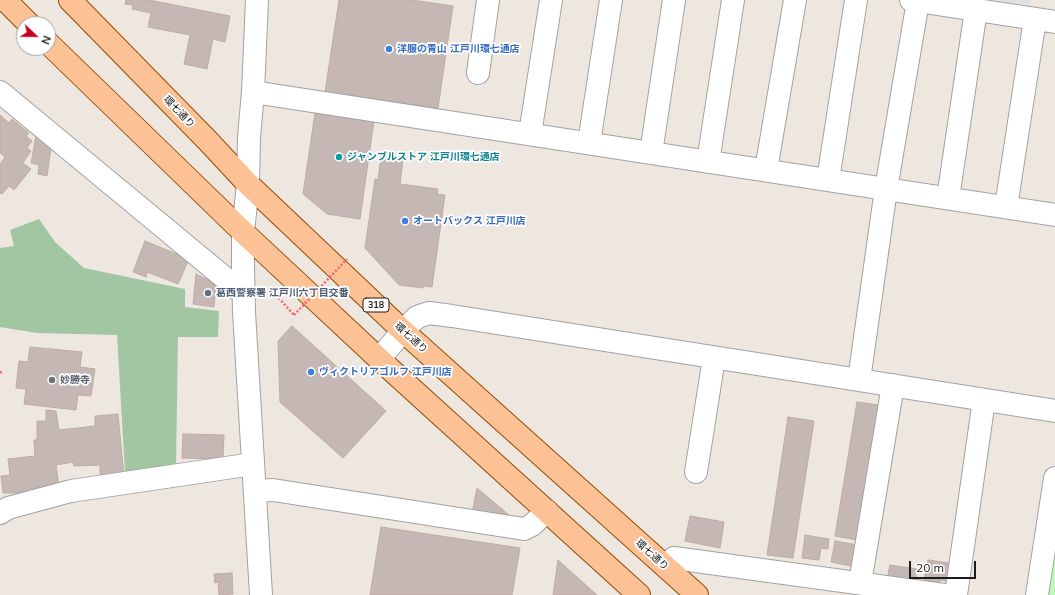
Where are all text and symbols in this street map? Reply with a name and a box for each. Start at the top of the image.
north arrow [16,16,56,56]
text: N [38,34,54,47]
place label: 洋服の青山 江戸川環七通店 [397,43,520,55]
marker: 洋服の青山 江戸川環七通店 [384,44,394,54]
street label: 環七通り [161,93,197,131]
place label: ジャンブルストア 江戸川環七通店 [347,151,500,163]
marker: ジャンブルストア 江戸川環七通店 [334,152,344,162]
place label: オートバックス 江戸川店 [413,215,526,227]
marker: オートバックス 江戸川店 [400,216,410,226]
place label: 葛西警察署 江戸川六丁目交番 [216,287,349,299]
marker: 葛西警察署 江戸川六丁目交番 [203,288,213,298]
road number: 318 [363,298,389,312]
street label: 環七通り [392,320,430,356]
place label: ヴィクトリアゴルフ 江戸川店 [319,366,452,378]
marker: ヴィクトリアゴルフ 江戸川店 [306,367,316,377]
place label: 妙勝寺 [60,374,90,386]
marker: 妙勝寺 [47,375,57,385]
street label: 環七通り [633,537,671,573]
scale bar [911,553,978,579]
text: 20 m [916,560,944,575]

